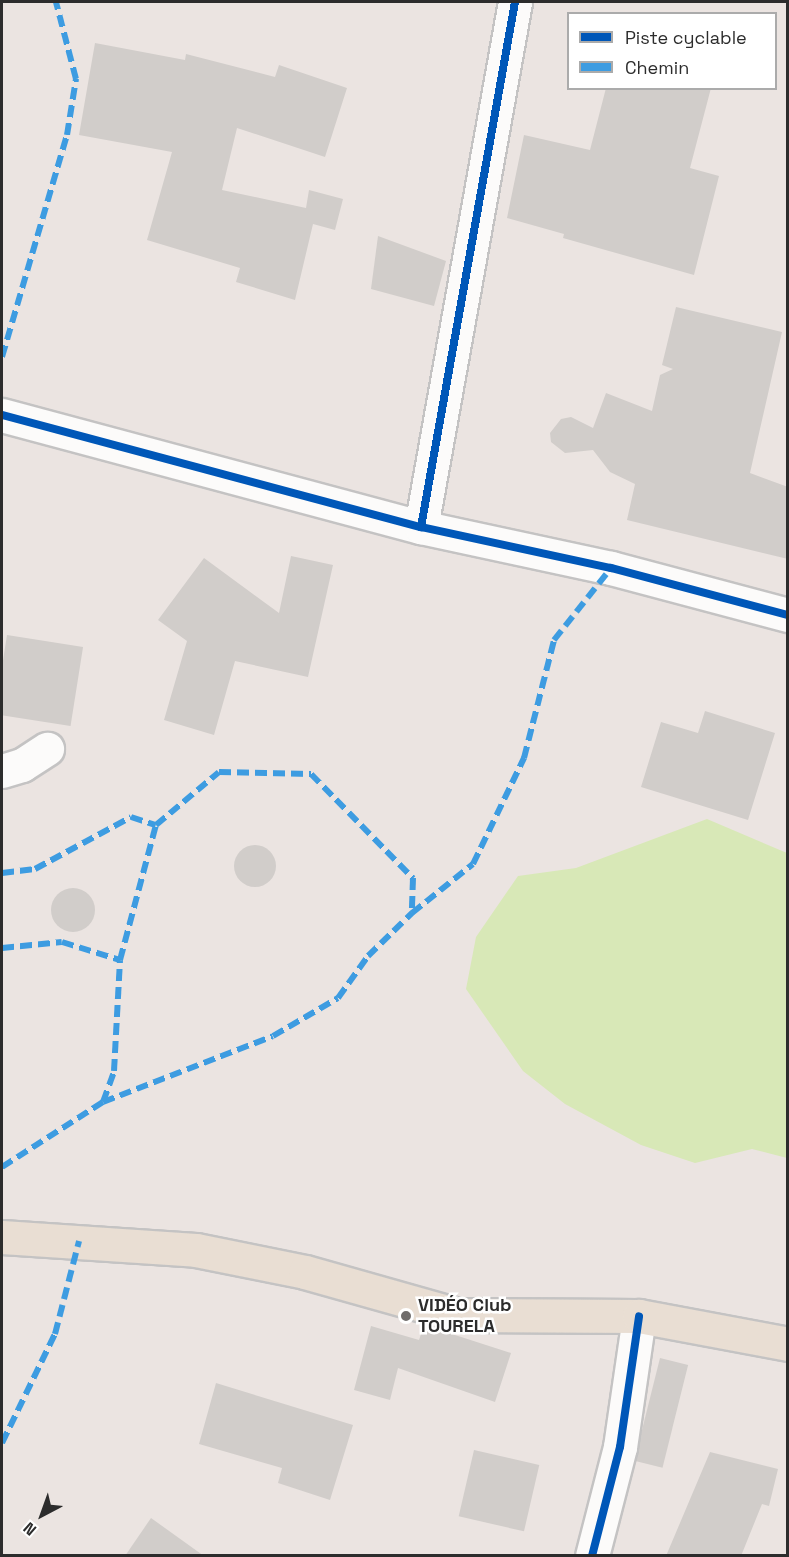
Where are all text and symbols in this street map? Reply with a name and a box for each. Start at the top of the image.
legend [567,12,777,90]
text: Piste cyclable [625,26,747,49]
text: Chemin [625,56,689,79]
place label: VIDÉO Club TOURELA [418,1295,512,1338]
marker: VIDÉO Club TOURELA [399,1309,413,1323]
north arrow [12,1485,72,1545]
text: N [19,1518,41,1540]

